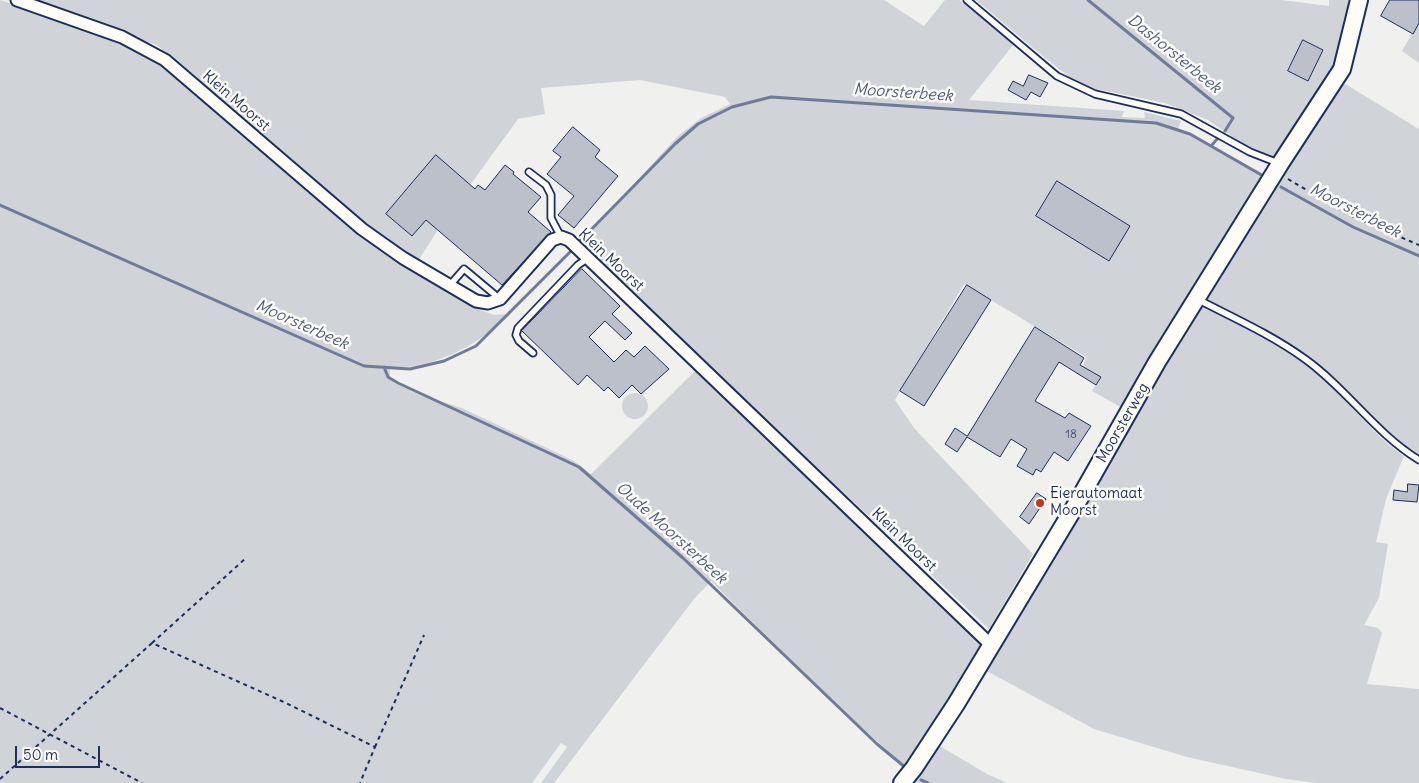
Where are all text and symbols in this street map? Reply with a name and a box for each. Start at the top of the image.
water label: Dashorsterbeek [1124,11,1224,97]
street label: Klein Moorst [199,67,273,135]
water label: Moorsterbeek [853,80,953,106]
water label: Moorsterbeek [1306,180,1404,242]
street label: Klein Moorst [574,225,648,295]
water label: Moorsterbeek [253,296,351,354]
street label: Moorsterweg [1093,380,1153,466]
house number: 18 [1065,428,1077,442]
water label: Oude Moorsterbeek [612,478,730,588]
place label: Eierautomaat Moorst [1050,485,1142,520]
marker: Eierautomaat Moorst [1034,497,1046,509]
street label: Klein Moorst [868,505,940,575]
scale bar [18,736,102,768]
text: 50 m [23,745,58,764]

